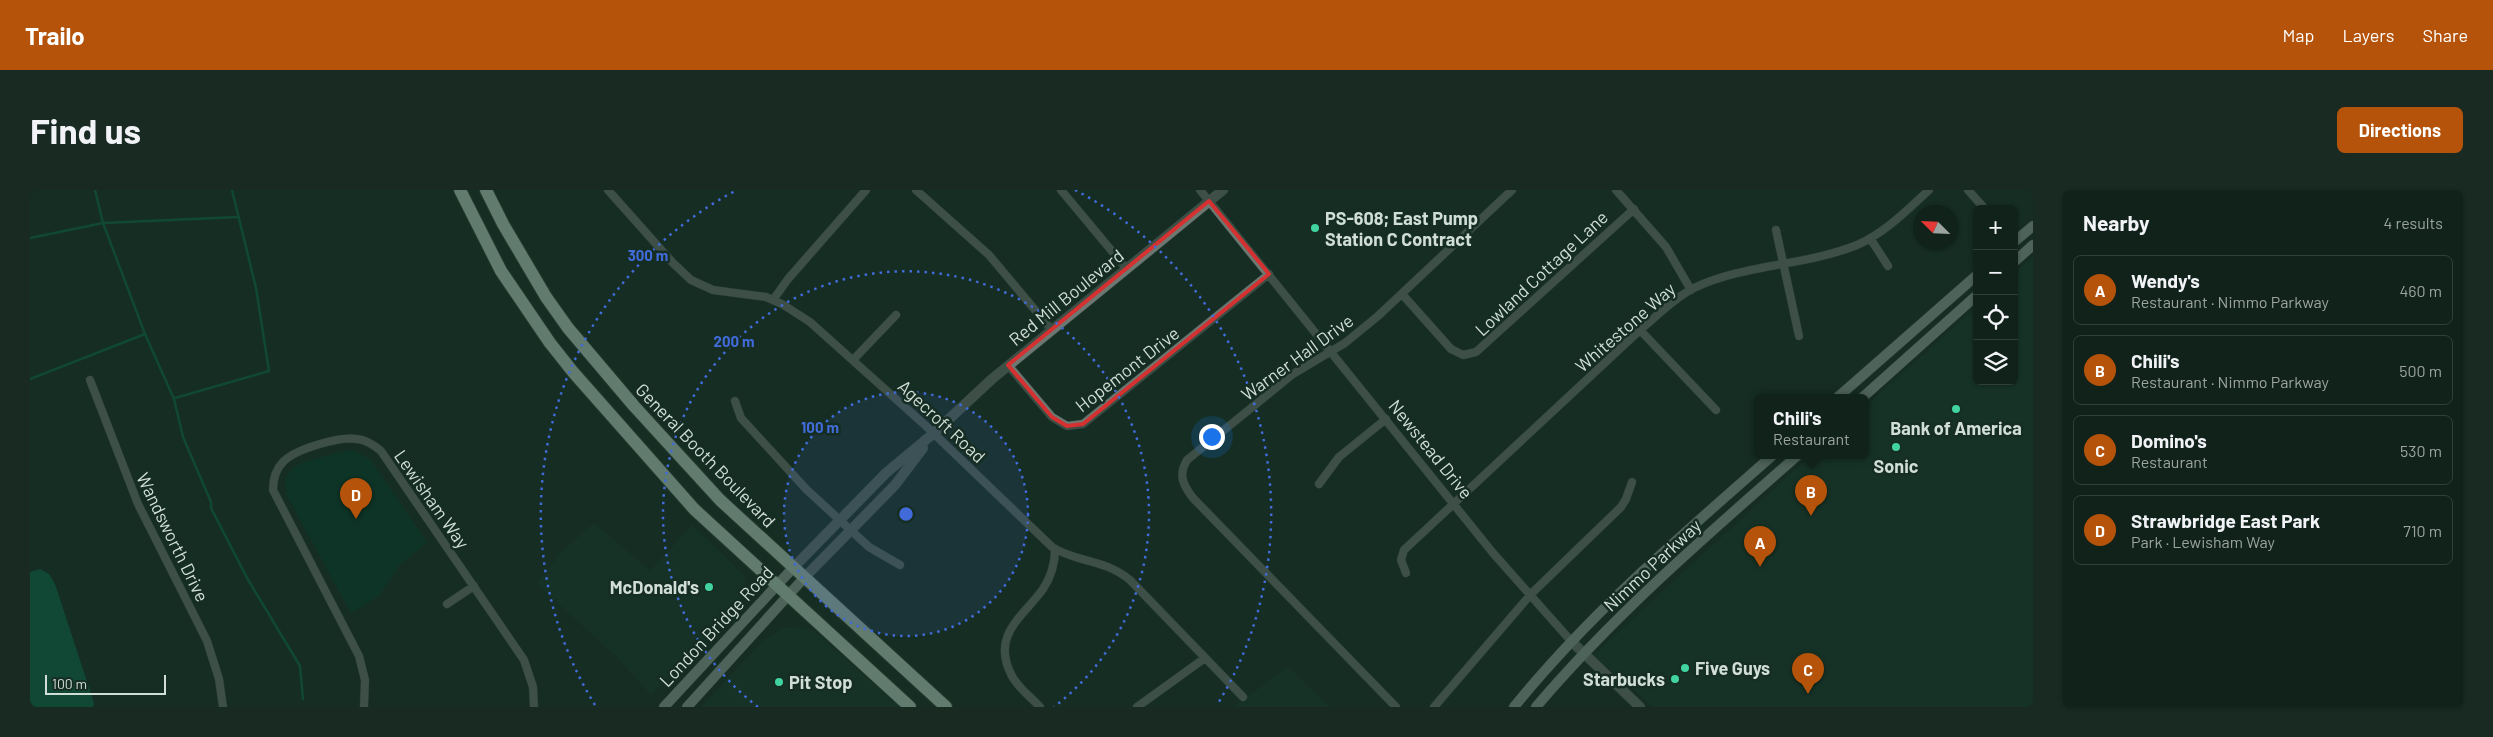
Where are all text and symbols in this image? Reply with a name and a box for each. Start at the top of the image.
text: Trailo [25,21,85,50]
text: Map [2282,24,2314,46]
text: Layers [2342,24,2395,46]
text: Share [2423,24,2468,46]
button: Directions [2337,107,2463,153]
text: Find us [30,109,141,151]
north arrow [1913,205,1958,250]
map controls [1973,205,2018,385]
button: + [1973,205,2018,250]
street label: Lowland Cottage Lane [1470,206,1612,340]
place label: PS-608; East Pump Station C Contract [1325,207,1478,250]
text: Nearby [2083,210,2149,235]
text: 4 results [2383,213,2443,232]
marker: PS-608; East Pump Station C Contract [1309,222,1321,234]
street label: Red Mill Boulevard [1004,244,1128,350]
text: 300 m [628,246,668,264]
button: − [1973,250,2018,295]
text: Wendy's [2131,269,2200,292]
street label: Whitestone Way [1570,277,1680,377]
text: A [2095,281,2105,300]
text: 460 m [2399,281,2442,300]
text: Restaurant · Nimmo Parkway [2131,292,2329,311]
button: locate [1973,295,2018,340]
street label: Warner Hall Drive [1237,309,1357,405]
street label: Hopemont Drive [1071,322,1183,416]
text: 200 m [713,332,755,350]
button: layers [1973,340,2018,385]
text: Chili's [2131,349,2180,372]
text: B [2095,361,2105,380]
text: 500 m [2399,361,2442,380]
text: Restaurant · Nimmo Parkway [2131,372,2329,391]
street label: Agecroft Road [894,375,990,467]
street label: General Booth Boulevard [631,378,781,532]
popup [1754,394,1869,459]
street label: Newstead Drive [1384,395,1478,503]
marker: Bank of America [1950,403,1962,415]
text: Chili's [1773,406,1822,429]
place label: Bank of America [1890,417,2022,439]
text: 100 m [801,418,839,436]
your location [1199,424,1225,450]
text: Restaurant [1773,429,1850,448]
text: Domino's [2131,429,2207,452]
marker: Sonic [1890,441,1902,453]
text: C [2095,441,2105,460]
text: 530 m [2400,441,2442,460]
street label: Lewisham Way [390,445,474,553]
text: Restaurant [2131,452,2208,471]
place label: Sonic [1874,455,1919,477]
street label: Wandsworth Drive [132,469,214,605]
pin: B [1795,475,1827,516]
pin: D [340,478,372,519]
centre of rings [897,505,915,523]
text: Strawbridge East Park [2131,509,2320,532]
street label: Nimmo Parkway [1599,514,1705,616]
text: D [2095,521,2105,540]
text: 710 m [2403,521,2442,540]
pin: A [1744,526,1776,567]
text: Park · Lewisham Way [2131,532,2275,551]
street label: London Bridge Road [654,561,778,691]
place label: McDonald's [610,576,699,598]
marker: McDonald's [703,581,715,593]
pin: C [1792,653,1824,694]
place label: Five Guys [1695,657,1770,679]
marker: Five Guys [1679,662,1691,674]
place label: Starbucks [1583,668,1665,690]
place label: Pit Stop [789,671,852,693]
scale bar [45,672,166,695]
marker: Starbucks [1669,673,1681,685]
text: 100 m [52,675,87,692]
marker: Pit Stop [773,676,785,688]

